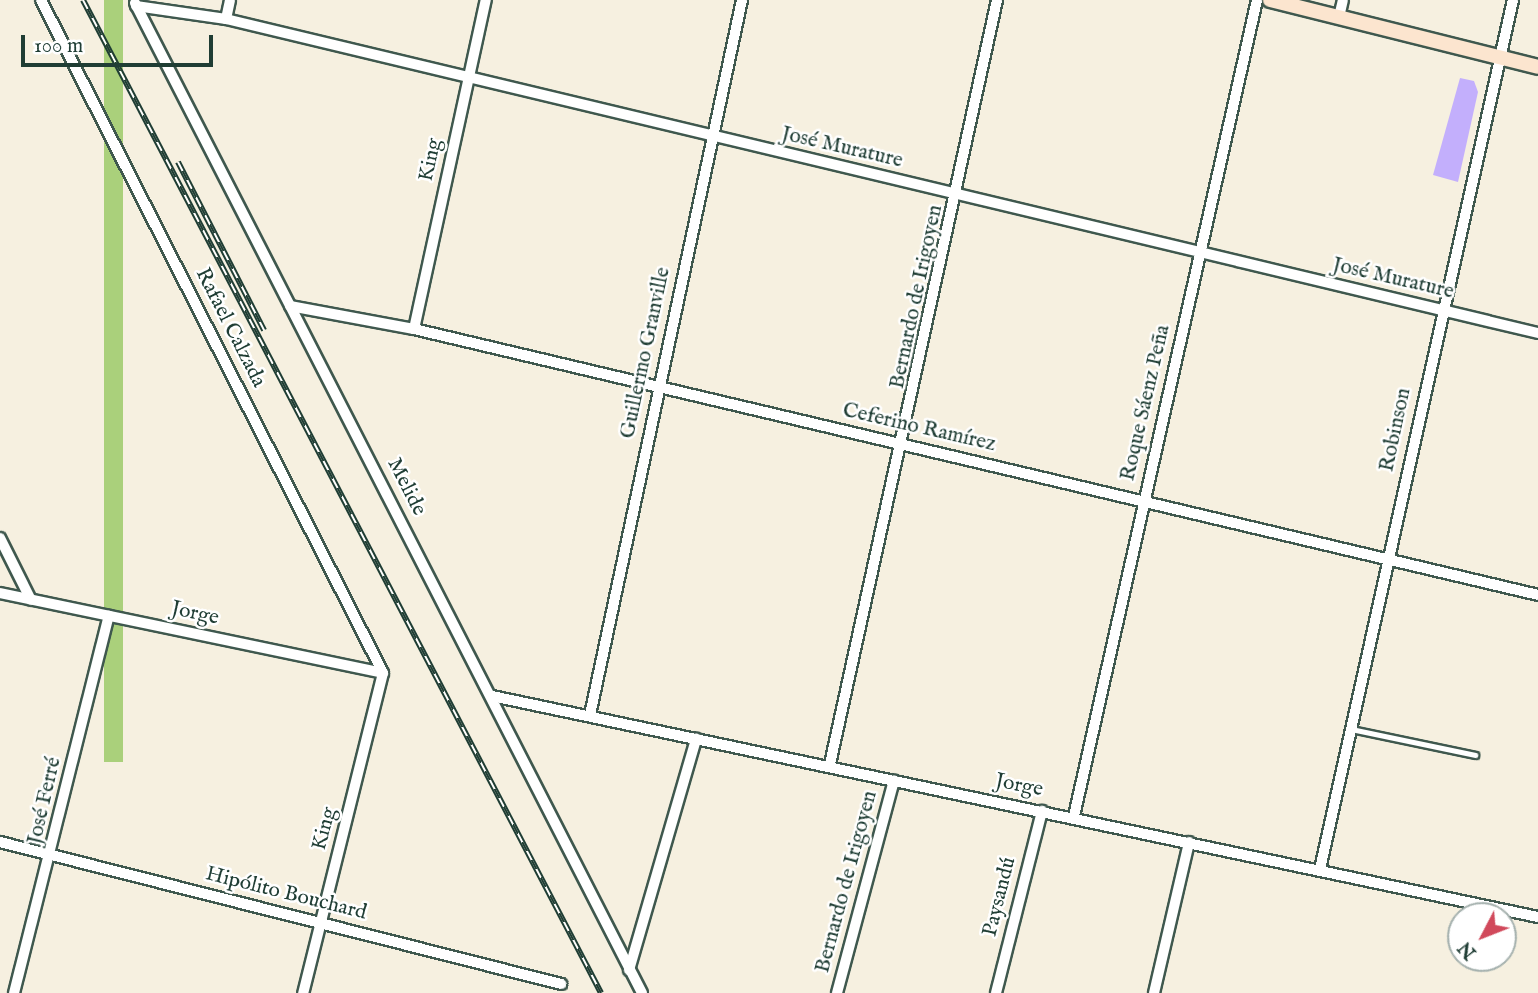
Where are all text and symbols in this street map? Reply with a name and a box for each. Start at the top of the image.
scale bar [24,21,217,65]
text: 100 m [34,33,83,60]
street label: José Murature [779,122,905,174]
street label: King [414,136,448,184]
street label: Bernardo de Irigoyen [885,203,949,391]
street label: José Murature [1330,253,1456,305]
street label: Rafael Calzada [189,264,271,392]
street label: Guillermo Granville [616,265,676,441]
street label: Roque Sáenz Peña [1116,322,1176,484]
street label: Robinson [1375,386,1417,474]
street label: Ceferino Ramírez [840,398,998,458]
street label: Melide [381,454,431,520]
street label: Jorge [169,597,221,631]
street label: José Ferré [23,755,67,847]
street label: Jorge [993,769,1045,803]
street label: Bernardo de Irigoyen [811,788,883,976]
street label: King [307,805,343,853]
street label: Paysandú [978,855,1022,939]
street label: Hipólito Bouchard [203,862,369,926]
north arrow [1447,902,1517,972]
text: N [1453,936,1482,964]

